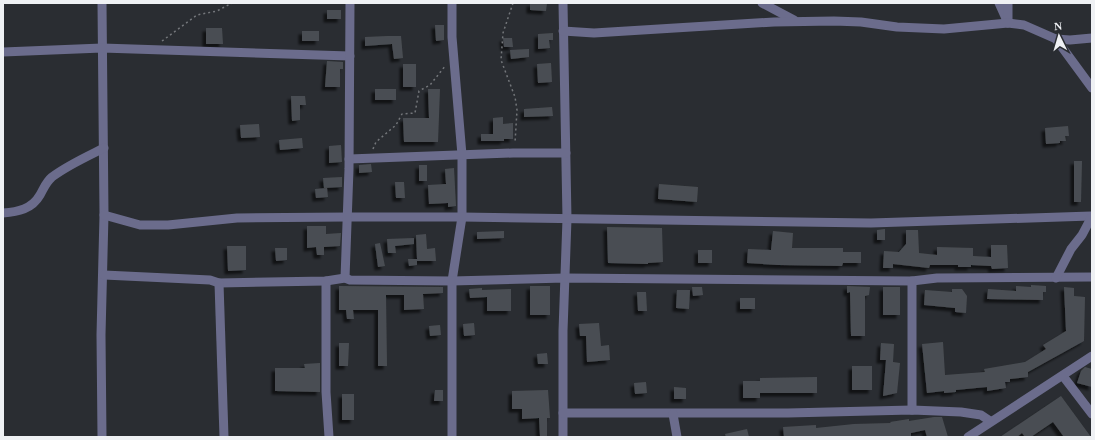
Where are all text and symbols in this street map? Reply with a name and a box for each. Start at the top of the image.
north arrow [1039,16,1079,56]
text: N [1054,20,1063,32]

